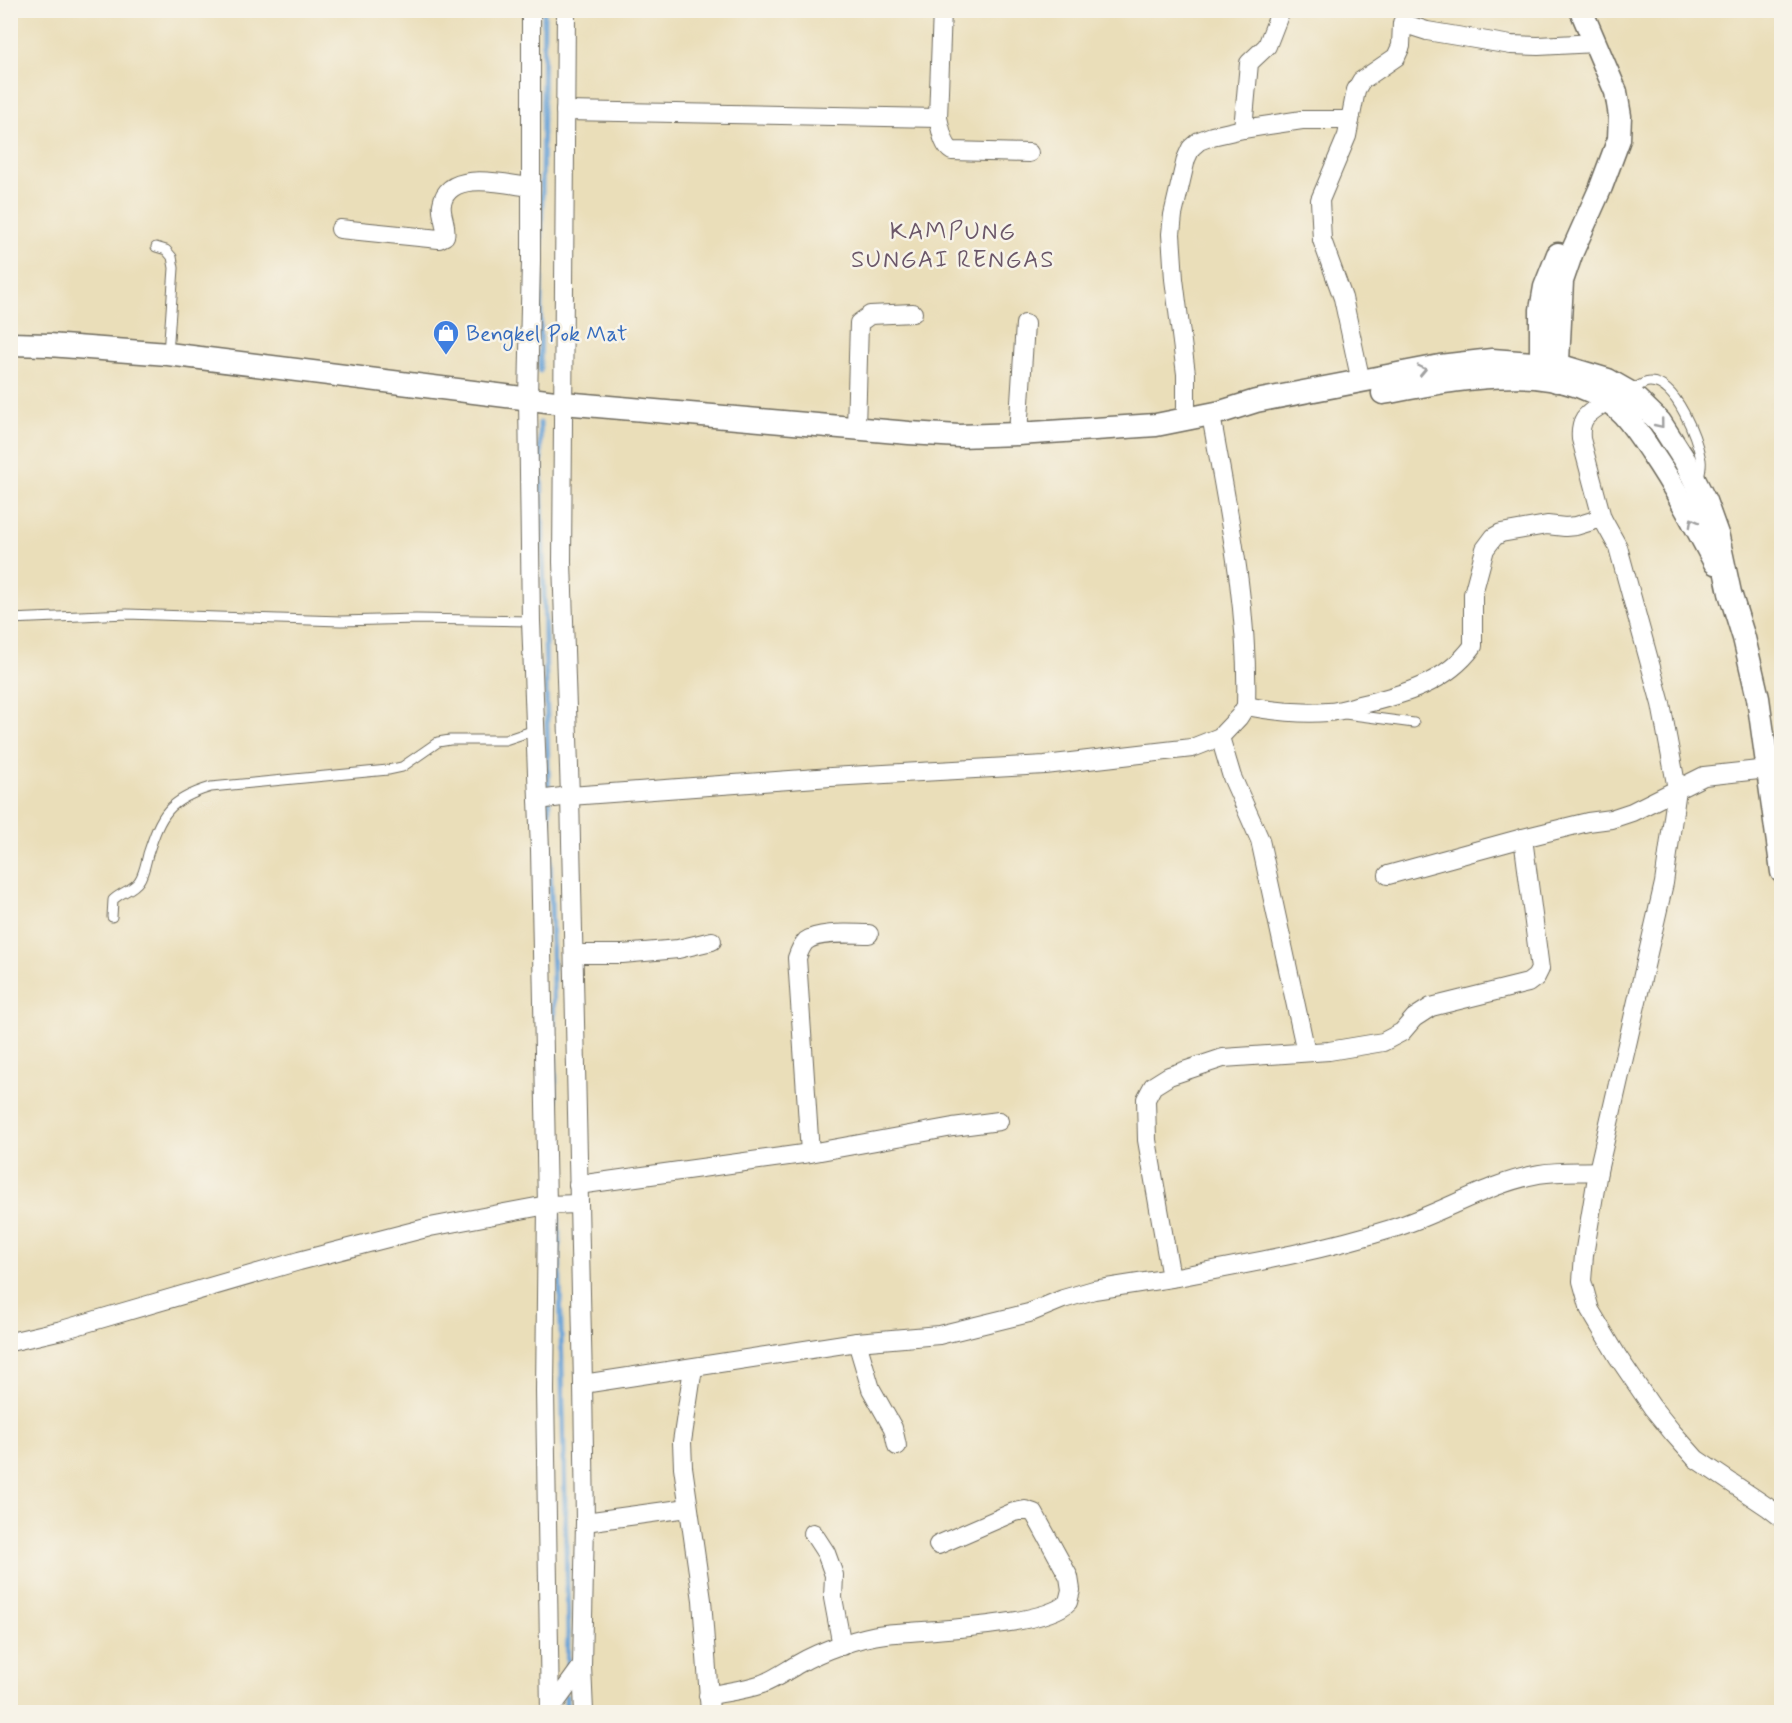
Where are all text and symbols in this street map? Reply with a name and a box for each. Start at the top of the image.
district label: KAMPUNG SUNGAI RENGAS [851,217,1055,276]
shop icon: Bengkel Pok Mat [431,318,461,356]
place label: Bengkel Pok Mat [466,321,627,352]
one-way arrow [1416,364,1426,377]
one-way arrow [1652,417,1663,428]
one-way arrow [1689,518,1700,528]

